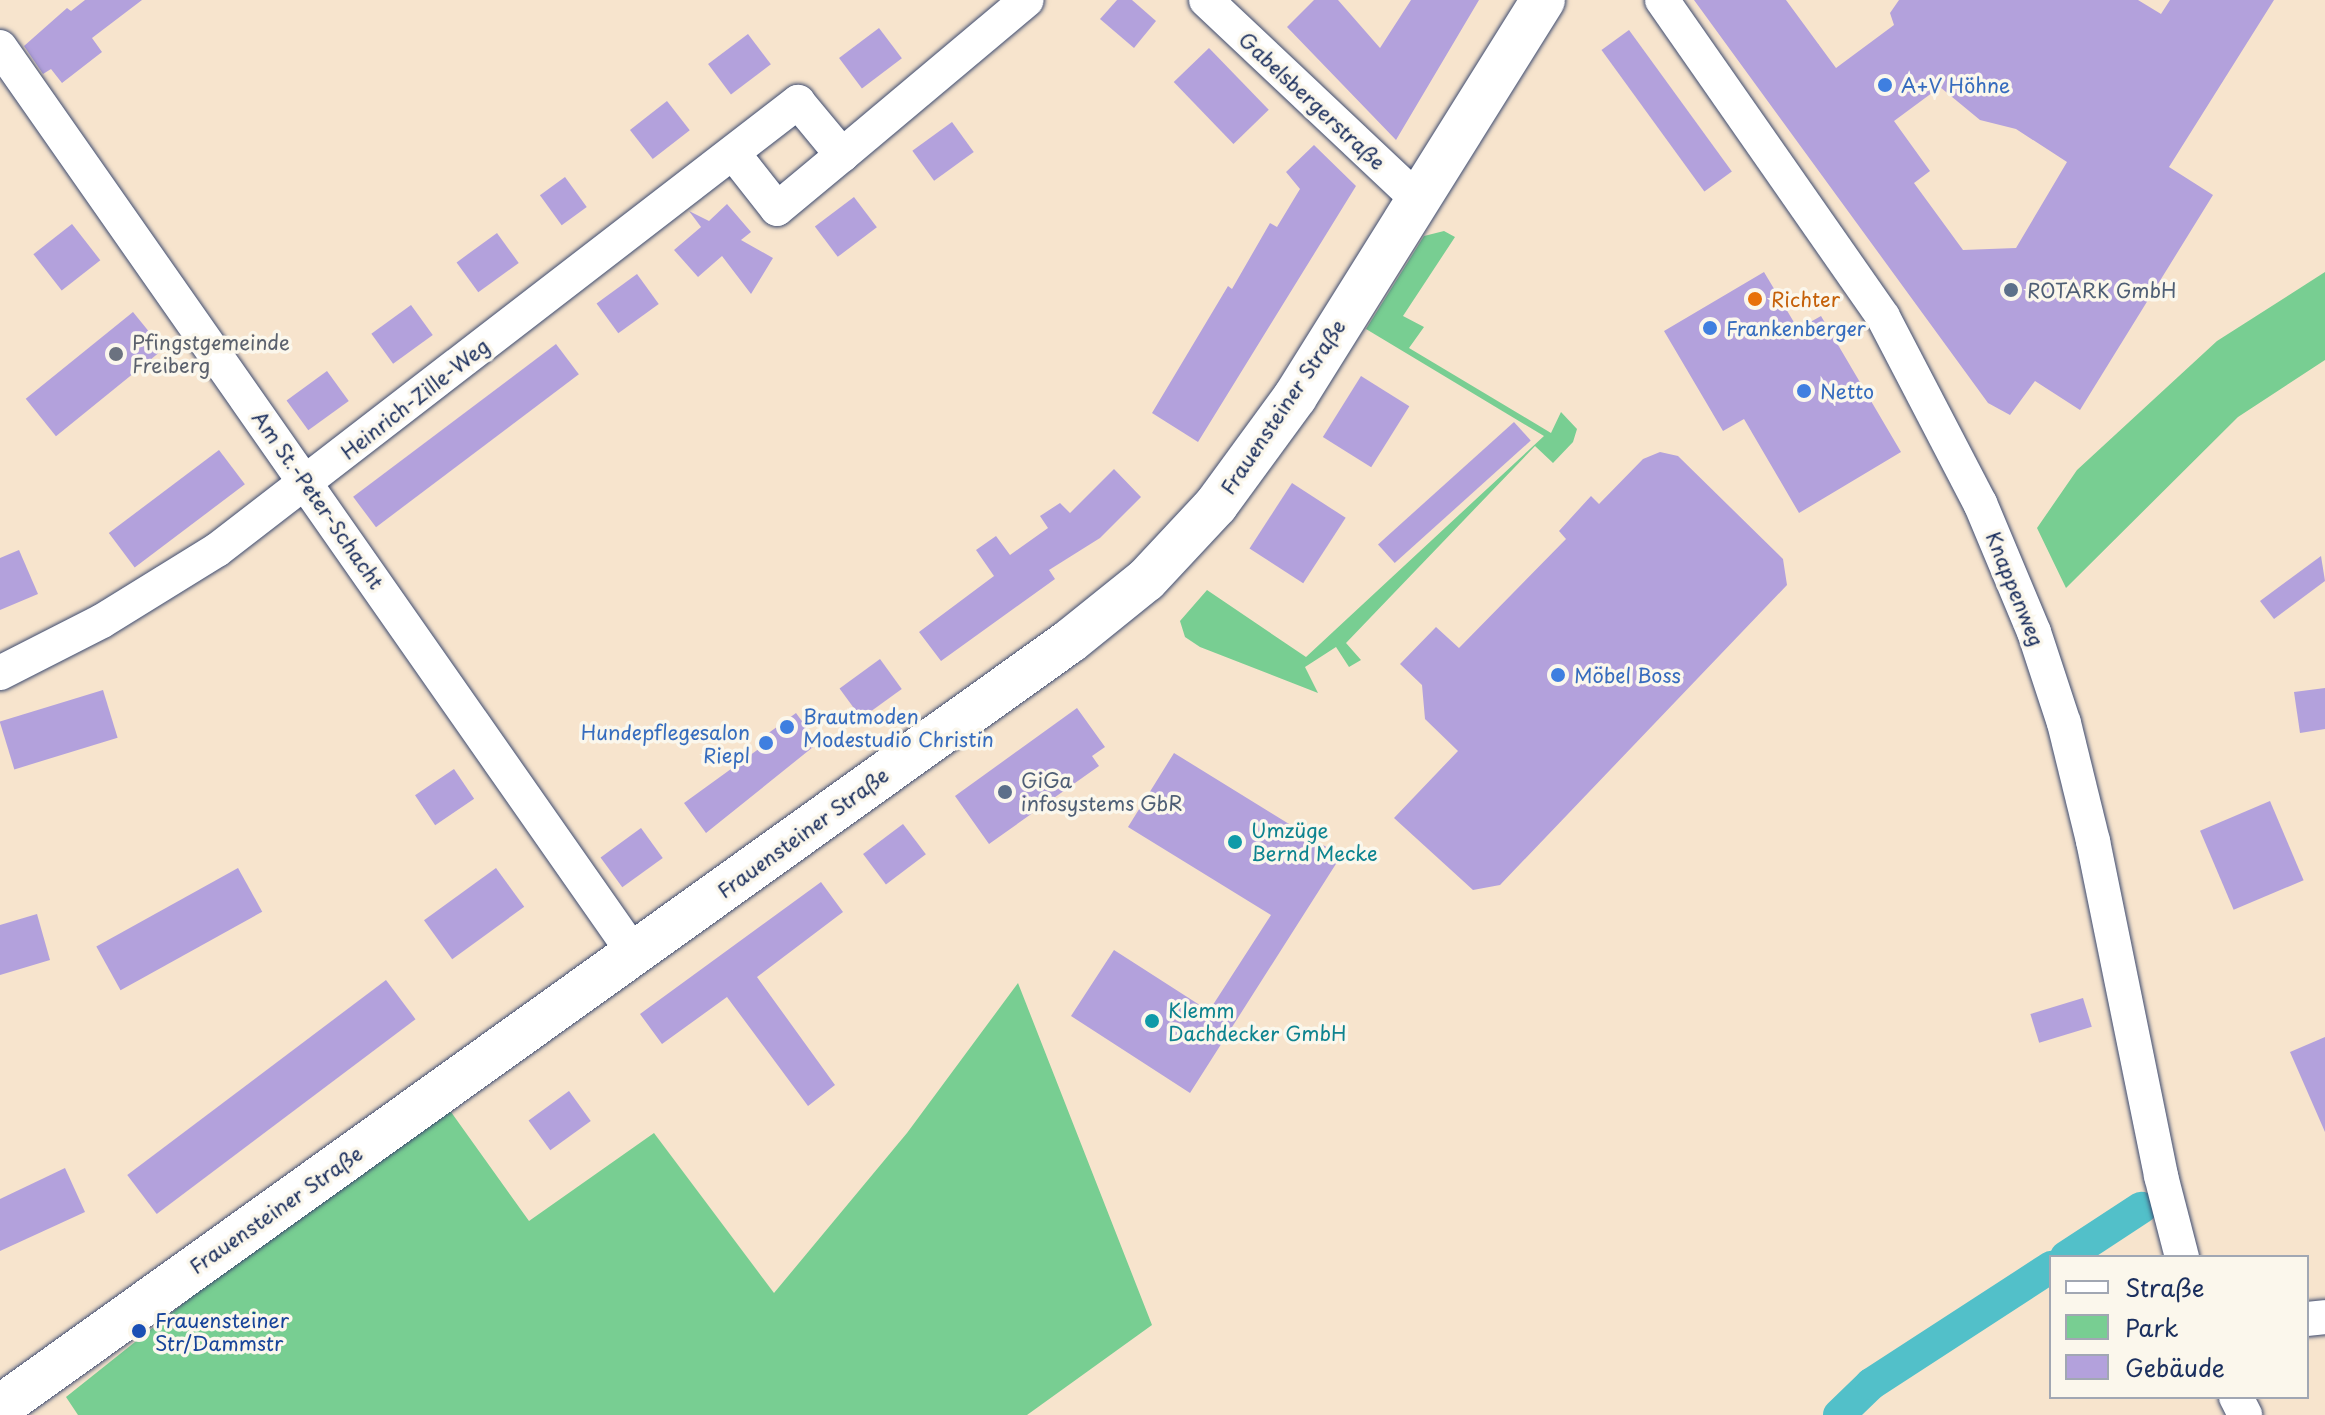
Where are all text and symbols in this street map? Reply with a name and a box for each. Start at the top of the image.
street label: Gabelsbergerstraße [1234,27,1390,175]
place label: A+V Höhne [1901,73,2011,97]
marker: A+V Höhne [1876,76,1894,94]
place label: ROTARK GmbH [2027,278,2176,302]
marker: ROTARK GmbH [2002,281,2020,299]
place label: Richter [1771,287,1840,311]
marker: Richter [1746,290,1764,308]
street label: Frauensteiner Straße [1215,315,1351,499]
place label: Frankenberger [1726,316,1866,340]
marker: Frankenberger [1701,319,1719,337]
place label: Pfingstgemeinde Freiberg [132,330,290,377]
street label: Heinrich-Zille-Weg [336,334,494,464]
marker: Pfingstgemeinde Freiberg [107,345,125,363]
place label: Netto [1820,379,1874,403]
marker: Netto [1795,382,1813,400]
street label: Am St.-Peter-Schacht [247,406,389,594]
street label: Knappenweg [1981,528,2049,650]
place label: Möbel Boss [1574,663,1682,687]
marker: Möbel Boss [1549,666,1567,684]
place label: Brautmoden Modestudio Christin [803,704,994,751]
marker: Brautmoden Modestudio Christin [778,718,796,736]
place label: Hundepflegesalon Riepl [581,720,750,767]
marker: Hundepflegesalon Riepl [757,734,775,752]
street label: Frauensteiner Straße [712,763,894,903]
place label: GiGa infosystems GbR [1021,768,1184,815]
marker: GiGa infosystems GbR [996,783,1014,801]
place label: Umzüge Bernd Mecke [1251,818,1379,865]
marker: Umzüge Bernd Mecke [1226,833,1244,851]
place label: Klemm Dachdecker GmbH [1168,998,1348,1045]
marker: Klemm Dachdecker GmbH [1143,1012,1161,1030]
street label: Frauensteiner Straße [184,1141,368,1279]
legend [2049,1255,2309,1399]
text: Straße [2125,1269,2204,1305]
place label: Frauensteiner Str/Dammstr [155,1308,289,1355]
text: Park [2125,1309,2179,1345]
marker: Frauensteiner Str/Dammstr [130,1322,148,1340]
text: Gebäude [2125,1349,2225,1385]

